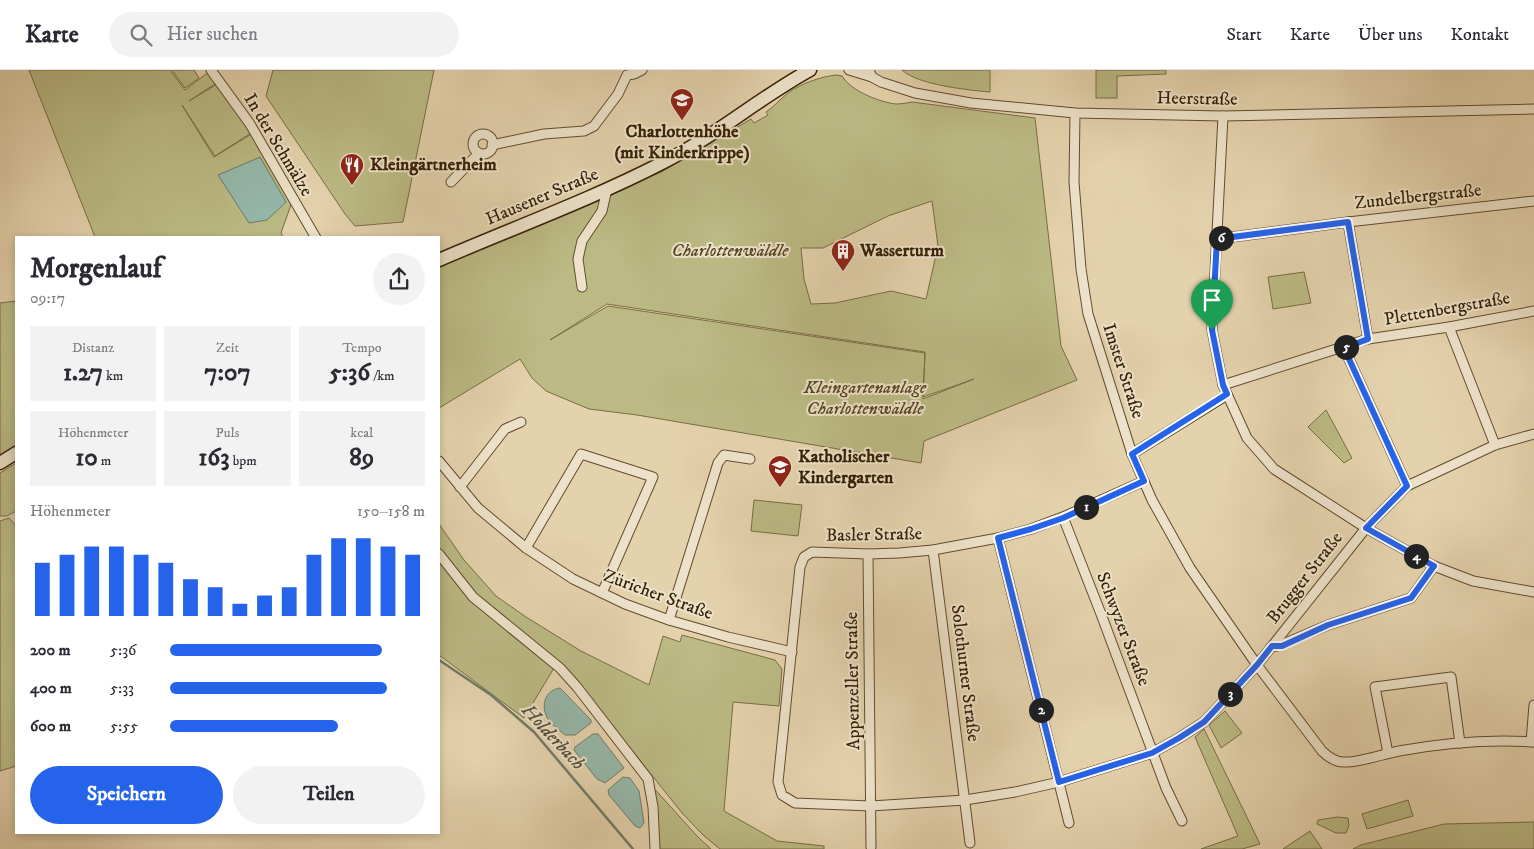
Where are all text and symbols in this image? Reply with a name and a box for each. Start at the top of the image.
search box [109,12,459,57]
text: Karte [25,20,79,50]
icon: search [127,21,155,49]
text: Hier suchen [167,23,258,46]
text: Start [1226,24,1262,46]
text: Karte [1290,24,1330,46]
text: Über uns [1358,24,1422,46]
text: Kontakt [1450,24,1509,46]
school or university icon: Charlottenhöhe (mit Kinderkrippe) [669,87,695,121]
street label: Heerstraße [1156,87,1238,111]
street label: In der Schmälze [239,90,317,200]
place label: Charlottenhöhe (mit Kinderkrippe) [614,121,750,164]
restaurant icon: Kleingärtnerheim [339,152,365,186]
place label: Kleingärtnerheim [370,154,497,176]
street label: Hausener Straße [482,163,602,231]
street label: Zundelbergstraße [1354,179,1482,215]
pin: 6 [1208,226,1234,250]
text: 6 [1218,229,1225,247]
building icon: Wasserturm [830,238,856,272]
park label: Charlottenwäldle [672,240,789,262]
place label: Wasserturm [859,240,944,262]
text: Morgenlauf [30,251,162,286]
button: share [373,253,425,305]
pin [1191,279,1233,330]
icon: arrive [1198,286,1226,314]
street label: Plettenbergstraße [1382,287,1512,331]
text: 09:17 [30,288,65,308]
street label: Imster Straße [1097,321,1149,421]
pin: 5 [1334,334,1358,360]
text: 5 [1343,338,1350,356]
text: Distanz [72,339,114,357]
text: Zeit [216,339,239,357]
text: Tempo [342,339,382,357]
text: 1.27 [63,357,103,388]
text: 7:07 [204,357,251,388]
text: 5:36 [329,357,370,388]
text: km [103,367,123,385]
text: /km [370,367,395,385]
park label: Kleingartenanlage Charlottenwäldle [803,377,927,420]
text: Höhenmeter [58,424,128,442]
text: Puls [216,424,239,442]
text: kcal [350,424,373,442]
text: 10 [75,442,98,473]
text: 163 [198,442,230,473]
text: 89 [349,442,374,473]
place label: Katholischer Kindergarten [798,446,894,489]
text: m [98,452,111,470]
text: bpm [230,452,257,470]
school or university icon: Katholischer Kindergarten [767,454,793,488]
pin: 1 [1074,494,1098,520]
text: 1 [1084,498,1089,516]
text: Höhenmeter [30,501,111,521]
text: 150–158 m [357,501,425,521]
street label: Basler Straße [826,523,922,547]
street label: Brugger Straße [1262,528,1348,628]
pin: 4 [1404,544,1428,568]
text: 4 [1412,547,1421,565]
street label: Züricher Straße [600,565,716,625]
street label: Schwyzer Straße [1091,569,1155,689]
street label: Solothurner Straße [946,603,984,743]
street label: Appenzeller Straße [841,612,865,750]
text: 200 m [30,640,71,660]
text: 5:36 [110,640,136,660]
text: 400 m [30,678,72,698]
text: 5:33 [110,678,134,698]
pin: 3 [1218,682,1242,706]
text: 3 [1228,685,1233,703]
water label: Holderbach [516,698,590,775]
pin: 2 [1028,698,1054,722]
text: 2 [1038,701,1045,719]
text: 600 m [30,716,71,736]
text: 5:55 [110,716,138,736]
button: Speichern [30,766,223,824]
button: Teilen [233,766,425,824]

